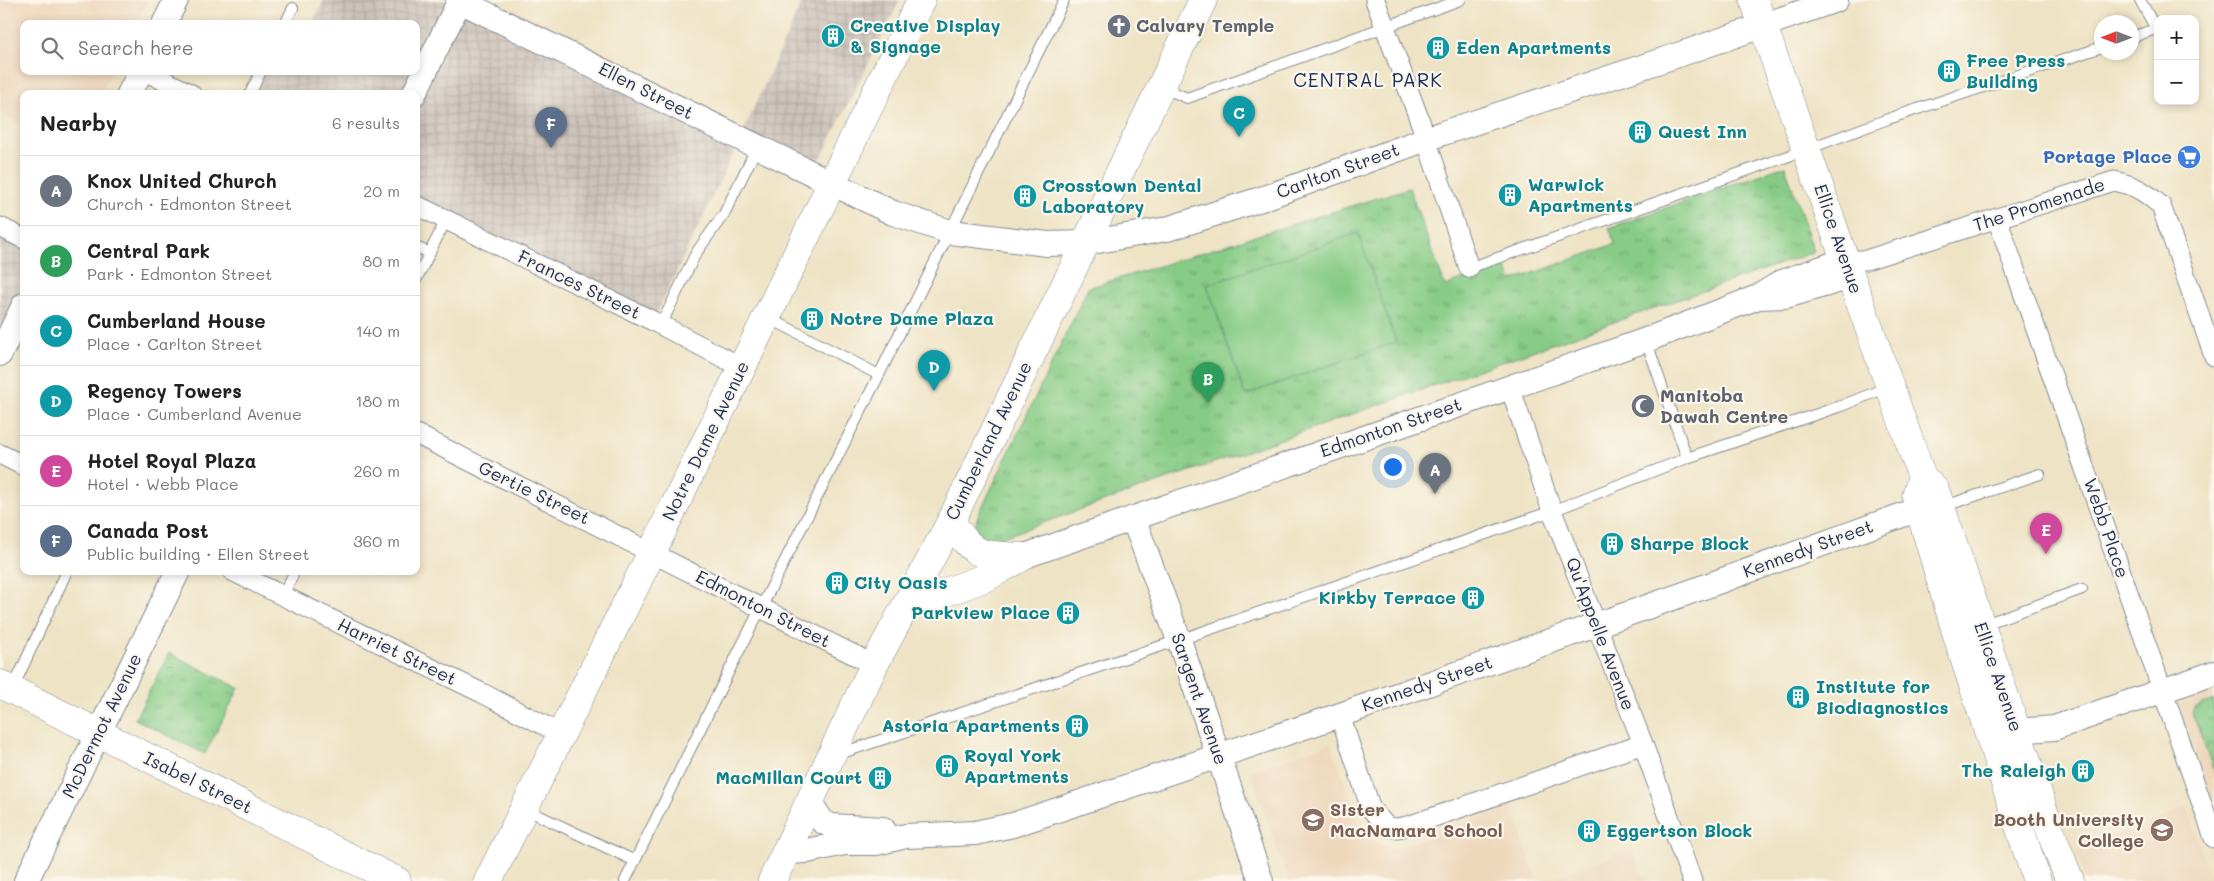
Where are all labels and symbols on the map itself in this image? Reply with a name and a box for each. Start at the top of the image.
place label: Creative Display & Signage [850,13,1001,58]
church icon: Calvary Temple [1106,13,1132,39]
place label: Calvary Temple [1136,13,1275,37]
north arrow [2094,15,2139,60]
building icon: Creative Display & Signage [820,23,846,49]
building icon: Eden Apartments [1425,35,1451,61]
place label: Eden Apartments [1456,35,1611,59]
place label: Free Press Building [1966,48,2065,93]
street label: Ellen Street [595,56,698,124]
building icon: Free Press Building [1936,58,1962,84]
district label: CENTRAL PARK [1293,67,1443,92]
pin: C [1223,96,1255,137]
pin: F [535,107,567,148]
building icon: Quest Inn [1627,119,1653,145]
place label: Quest Inn [1658,119,1747,143]
street label: Carlton Street [1273,137,1402,203]
place label: Portage Place [2043,144,2172,168]
supermarket icon: Portage Place [2176,144,2202,170]
street label: The Promenade [1970,171,2108,237]
place label: Warwick Apartments [1528,172,1633,217]
place label: Crosstown Dental Laboratory [1042,173,1201,218]
street label: Ellice Avenue [1809,181,1869,297]
building icon: Warwick Apartments [1497,182,1523,208]
building icon: Crosstown Dental Laboratory [1012,183,1038,209]
street label: Frances Street [514,244,645,324]
building icon: Notre Dame Plaza [799,306,825,332]
place label: Notre Dame Plaza [830,306,994,330]
pin: D [918,350,950,391]
street label: Notre Dame Avenue [656,357,754,524]
street label: Cumberland Avenue [939,357,1037,524]
pin: B [1192,362,1224,403]
place label: Manitoba Dawah Centre [1660,383,1789,428]
street label: Edmonton Street [1317,392,1465,463]
mosque icon: Manitoba Dawah Centre [1630,393,1656,419]
pin: A [1419,453,1451,494]
your location [1380,454,1406,480]
street label: Gertie Street [475,455,594,529]
street label: Webb Place [2079,475,2135,581]
street label: Kennedy Street [1739,513,1876,583]
pin: E [2030,513,2062,554]
building icon: Sharpe Block [1599,531,1625,557]
place label: Sharpe Block [1630,531,1749,555]
street label: Qu'Appelle Avenue [1561,554,1641,714]
street label: Edmonton Street [692,564,835,652]
building icon: City Oasis [824,570,850,596]
place label: City Oasis [854,570,948,594]
place label: Kirkby Terrace [1319,585,1456,609]
building icon: Kirkby Terrace [1460,585,1486,611]
place label: Parkview Place [911,600,1050,624]
building icon: Parkview Place [1055,600,1081,626]
street label: Harriet Street [334,612,461,690]
street label: Ellice Avenue [1969,619,2029,735]
street label: Sargent Avenue [1166,630,1234,768]
street label: McDermot Avenue [56,649,147,802]
street label: Kennedy Street [1358,649,1495,717]
place label: Institute for Biodiagnostics [1816,674,1949,719]
building icon: Institute for Biodiagnostics [1785,684,1811,710]
place label: Astoria Apartments [882,713,1060,737]
building icon: Astoria Apartments [1064,713,1090,739]
place label: Royal York Apartments [964,743,1069,788]
street label: Isabel Street [140,745,257,819]
building icon: Royal York Apartments [934,753,960,779]
place label: The Raleigh [1961,758,2066,782]
building icon: The Raleigh [2070,758,2096,784]
place label: MacMillan Court [715,765,862,789]
building icon: MacMillan Court [867,765,893,791]
place label: Sister MacNamara School [1330,797,1503,842]
school or university icon: Sister MacNamara School [1300,807,1326,833]
place label: Booth University College [1993,807,2144,852]
school or university icon: Booth University College [2149,817,2175,843]
building icon: Eggertson Block [1576,818,1602,844]
place label: Eggertson Block [1606,818,1752,842]

